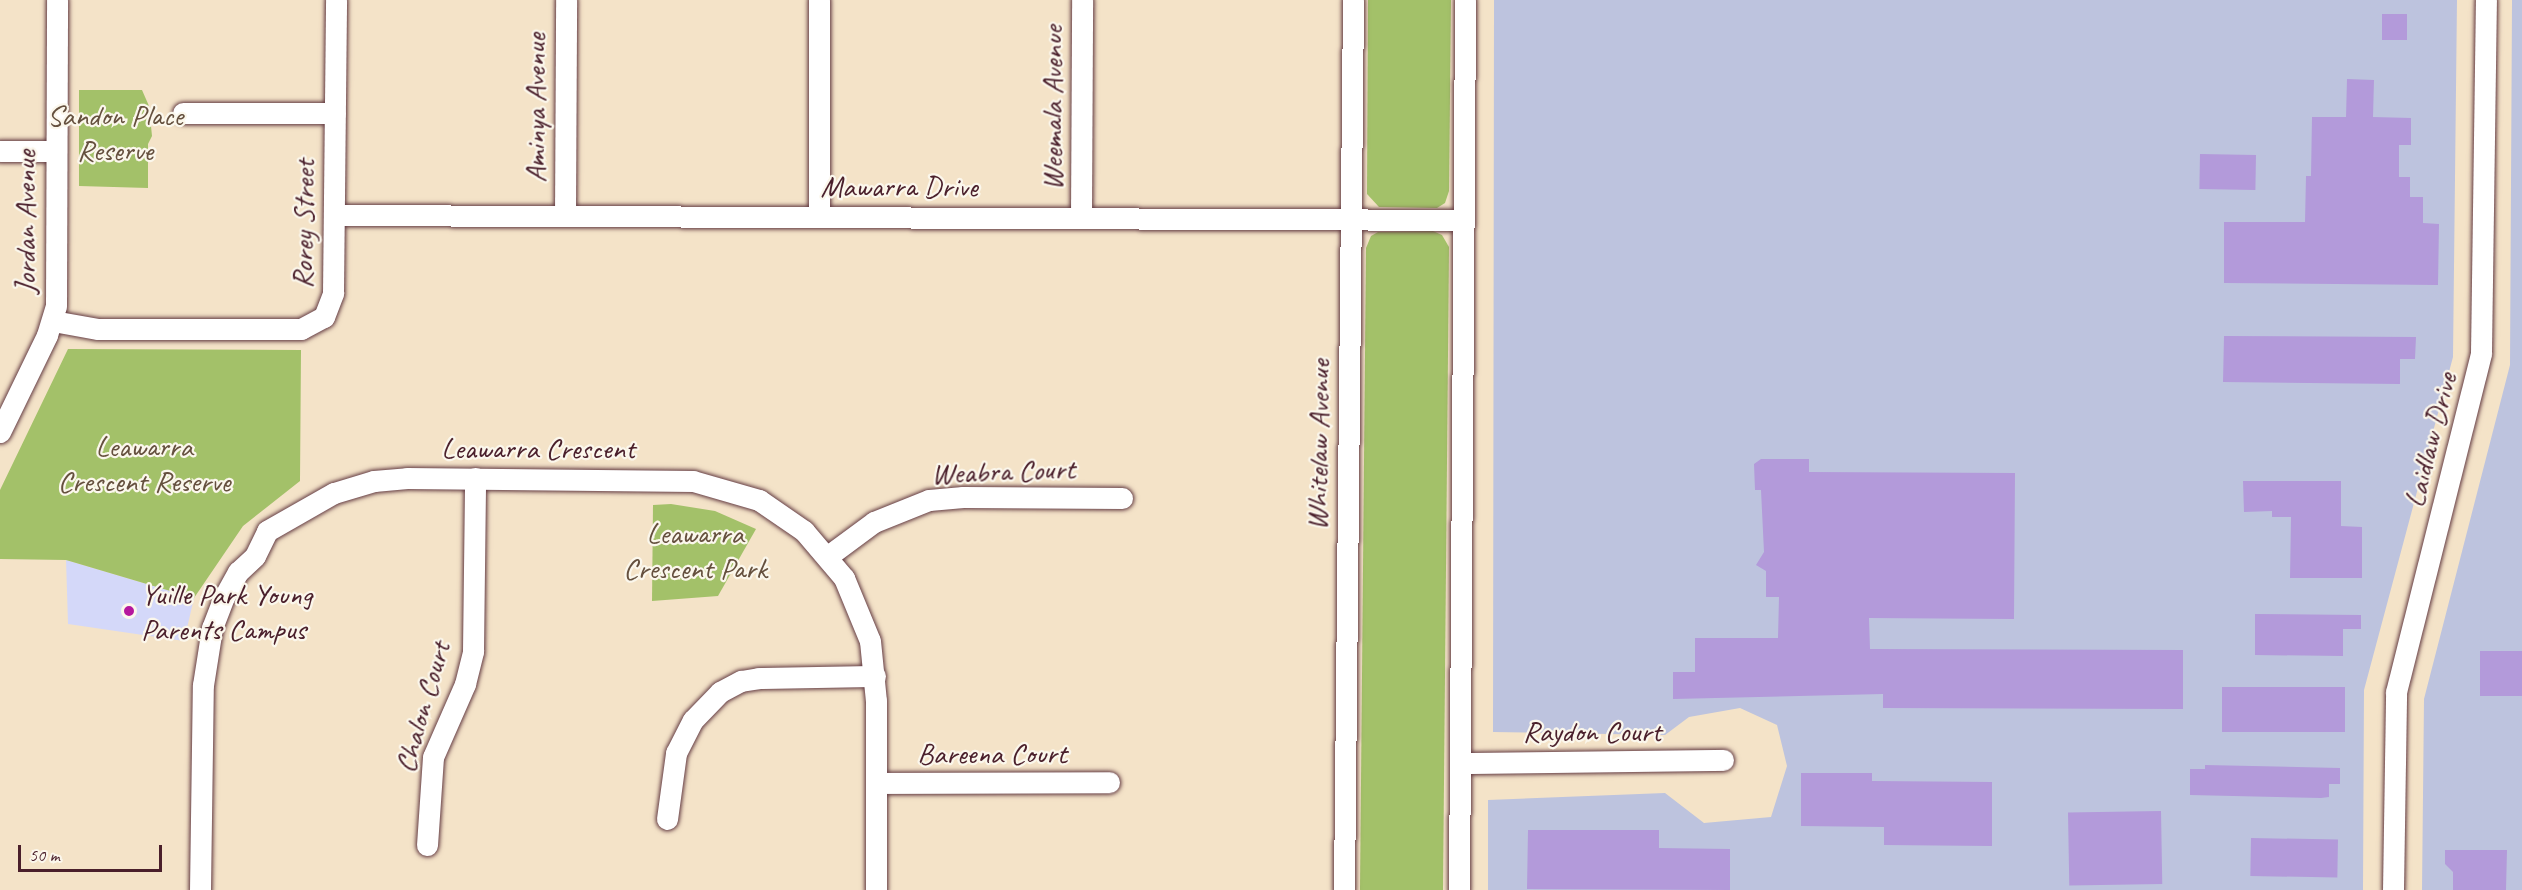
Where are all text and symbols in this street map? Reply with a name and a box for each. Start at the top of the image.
street label: Weemala Avenue [1034,26,1070,190]
street label: Aminya Avenue [517,33,553,183]
park label: Sandon Place Reserve [47,97,183,168]
street label: Jordan Avenue [7,150,43,294]
street label: Rorey Street [284,159,322,289]
street label: Mawarra Drive [821,168,977,204]
street label: Whitelaw Avenue [1299,359,1337,531]
street label: Laidlaw Drive [2396,369,2464,511]
park label: Leawarra Crescent Reserve [58,428,230,498]
street label: Leawarra Crescent [441,430,635,466]
street label: Weabra Court [931,451,1075,491]
park label: Leawarra Crescent Park [623,515,767,586]
place label: Yuille Park Young Parents Campus [141,576,312,646]
marker: Yuille Park Young Parents Campus [122,604,136,618]
street label: Chalon Court [386,638,458,776]
street label: Raydon Court [1523,713,1661,749]
street label: Bareena Court [917,735,1067,771]
scale bar [21,833,165,871]
text: 50 m [29,844,60,866]

